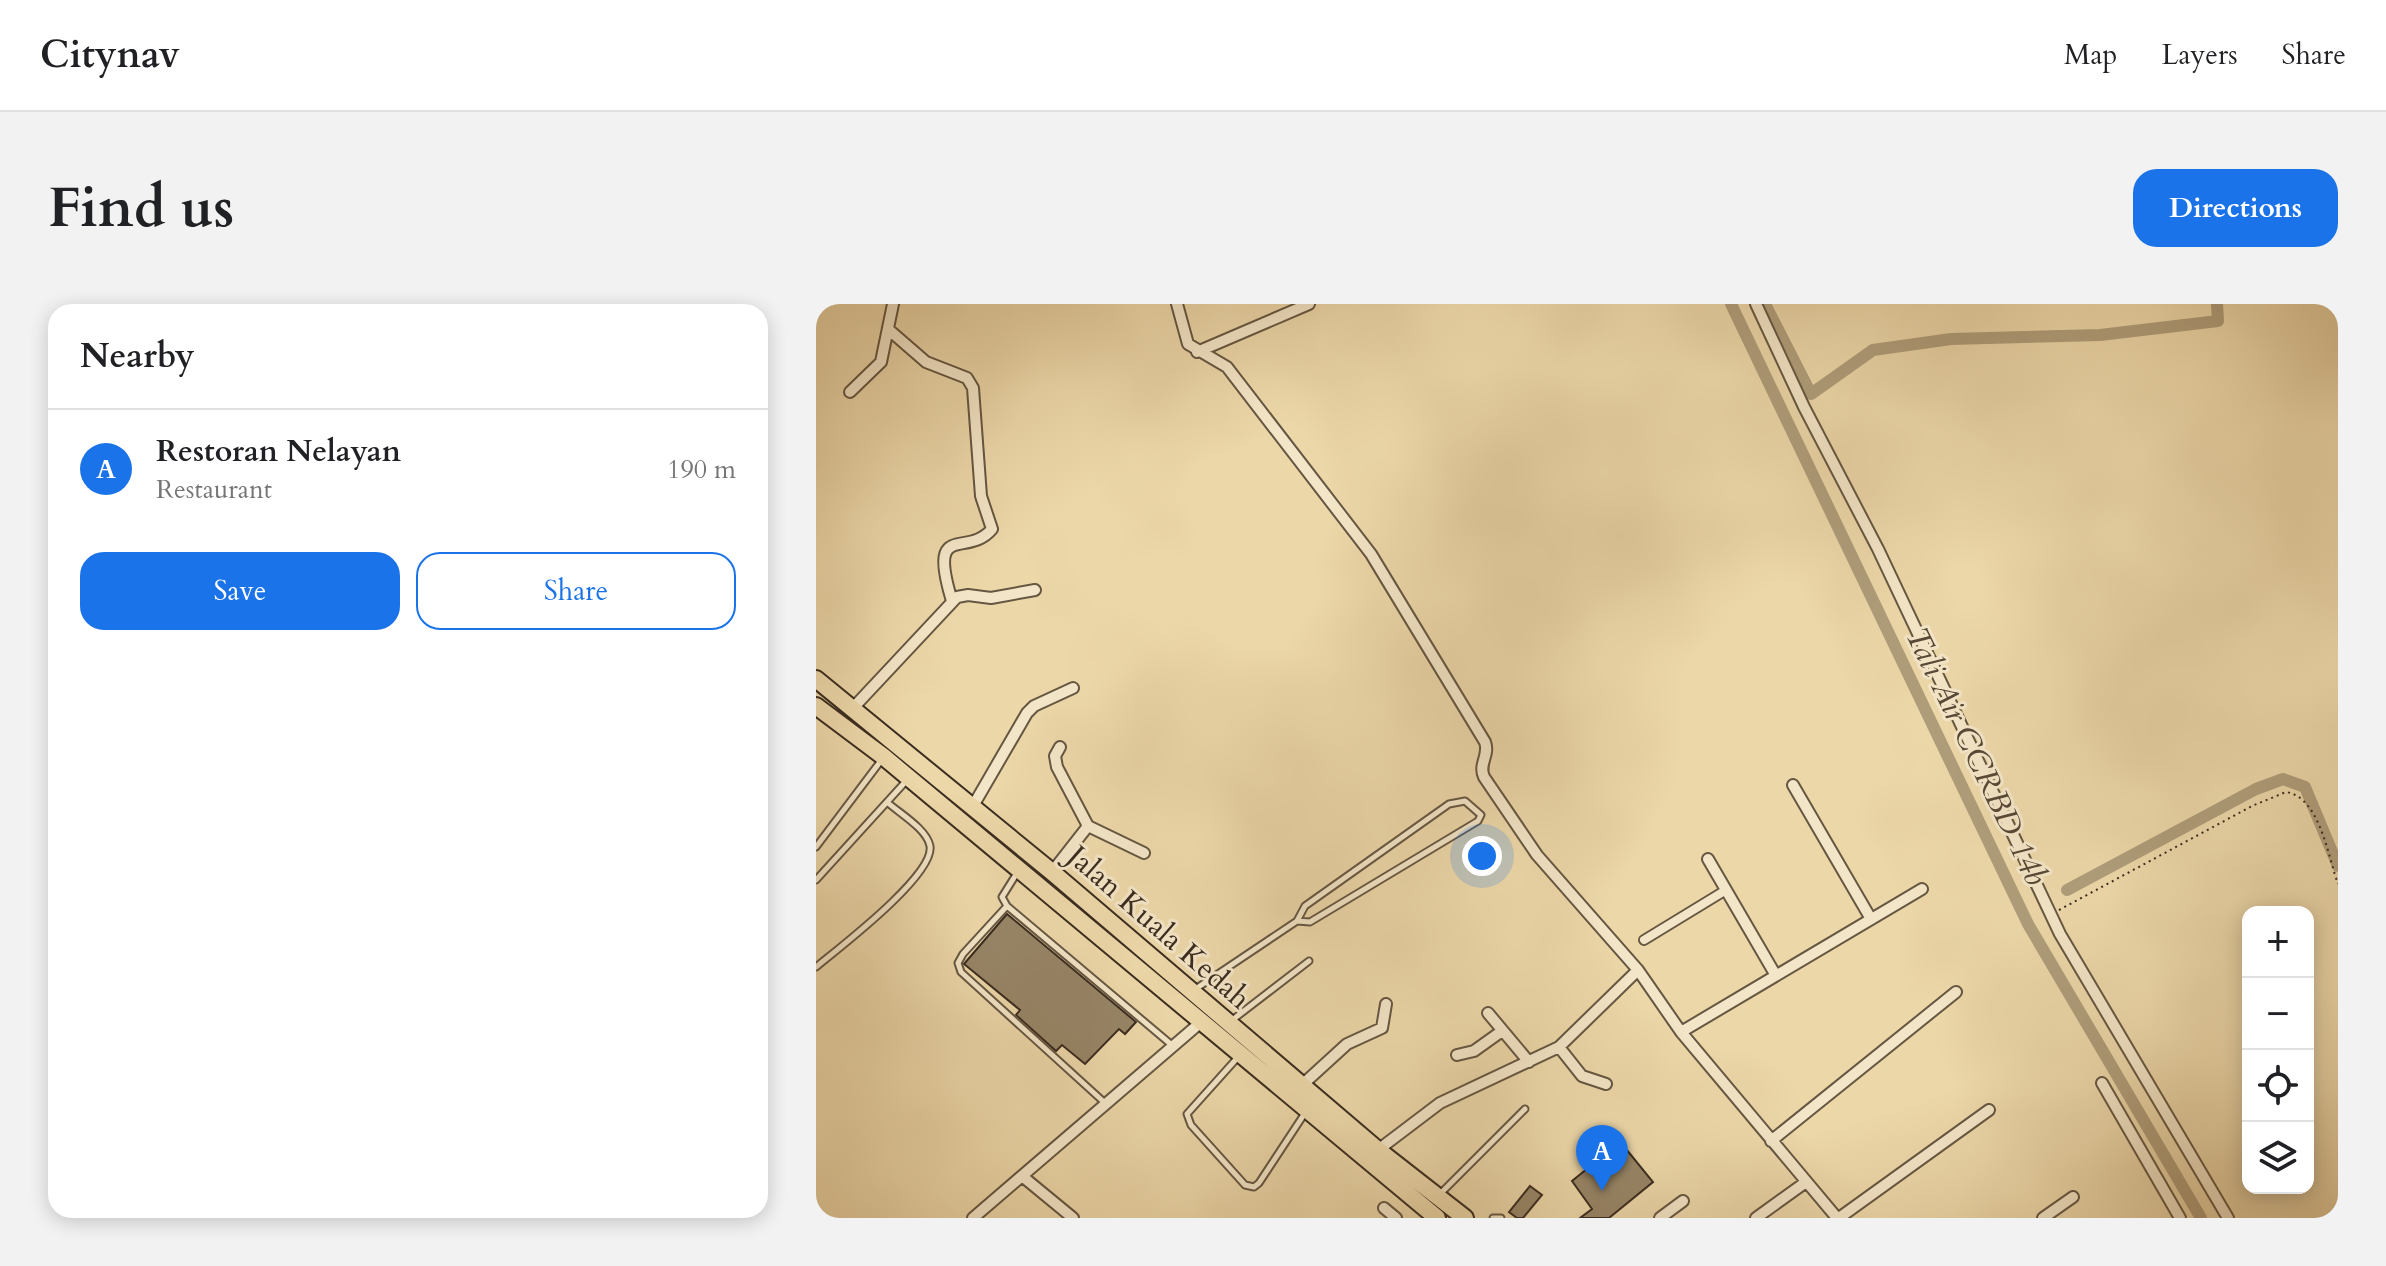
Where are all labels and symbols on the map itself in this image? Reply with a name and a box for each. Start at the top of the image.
water label: Tali Air CCRBD 14b [1894,620,2058,893]
street label: Jalan Kuala Kedah [1055,834,1260,1019]
your location [1462,836,1502,876]
pin: A [1576,1125,1628,1191]

